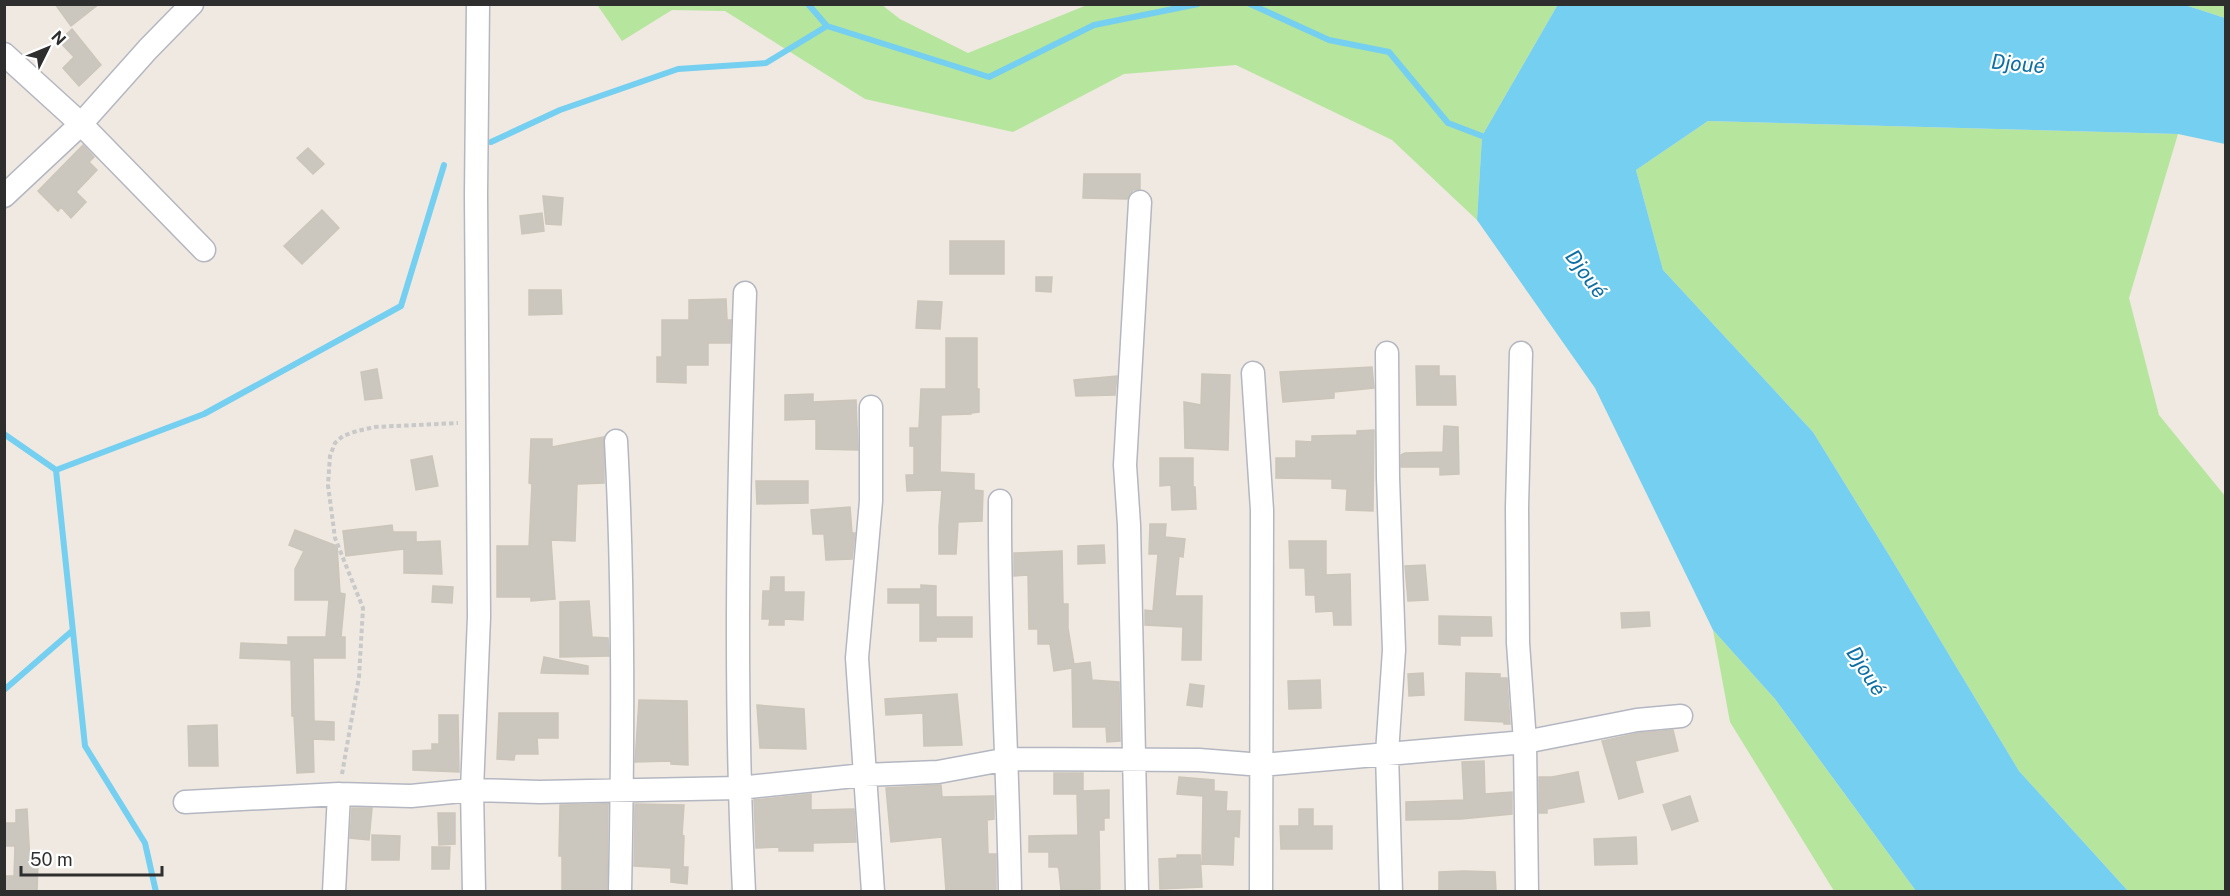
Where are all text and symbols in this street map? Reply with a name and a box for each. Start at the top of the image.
north arrow [18,18,78,78]
text: N [47,27,70,49]
water label: Djoué [1990,49,2046,78]
water label: Djoué [1560,245,1613,303]
water label: Djoué [1841,641,1892,700]
scale bar [21,839,162,877]
text: 50 m [30,849,73,870]

